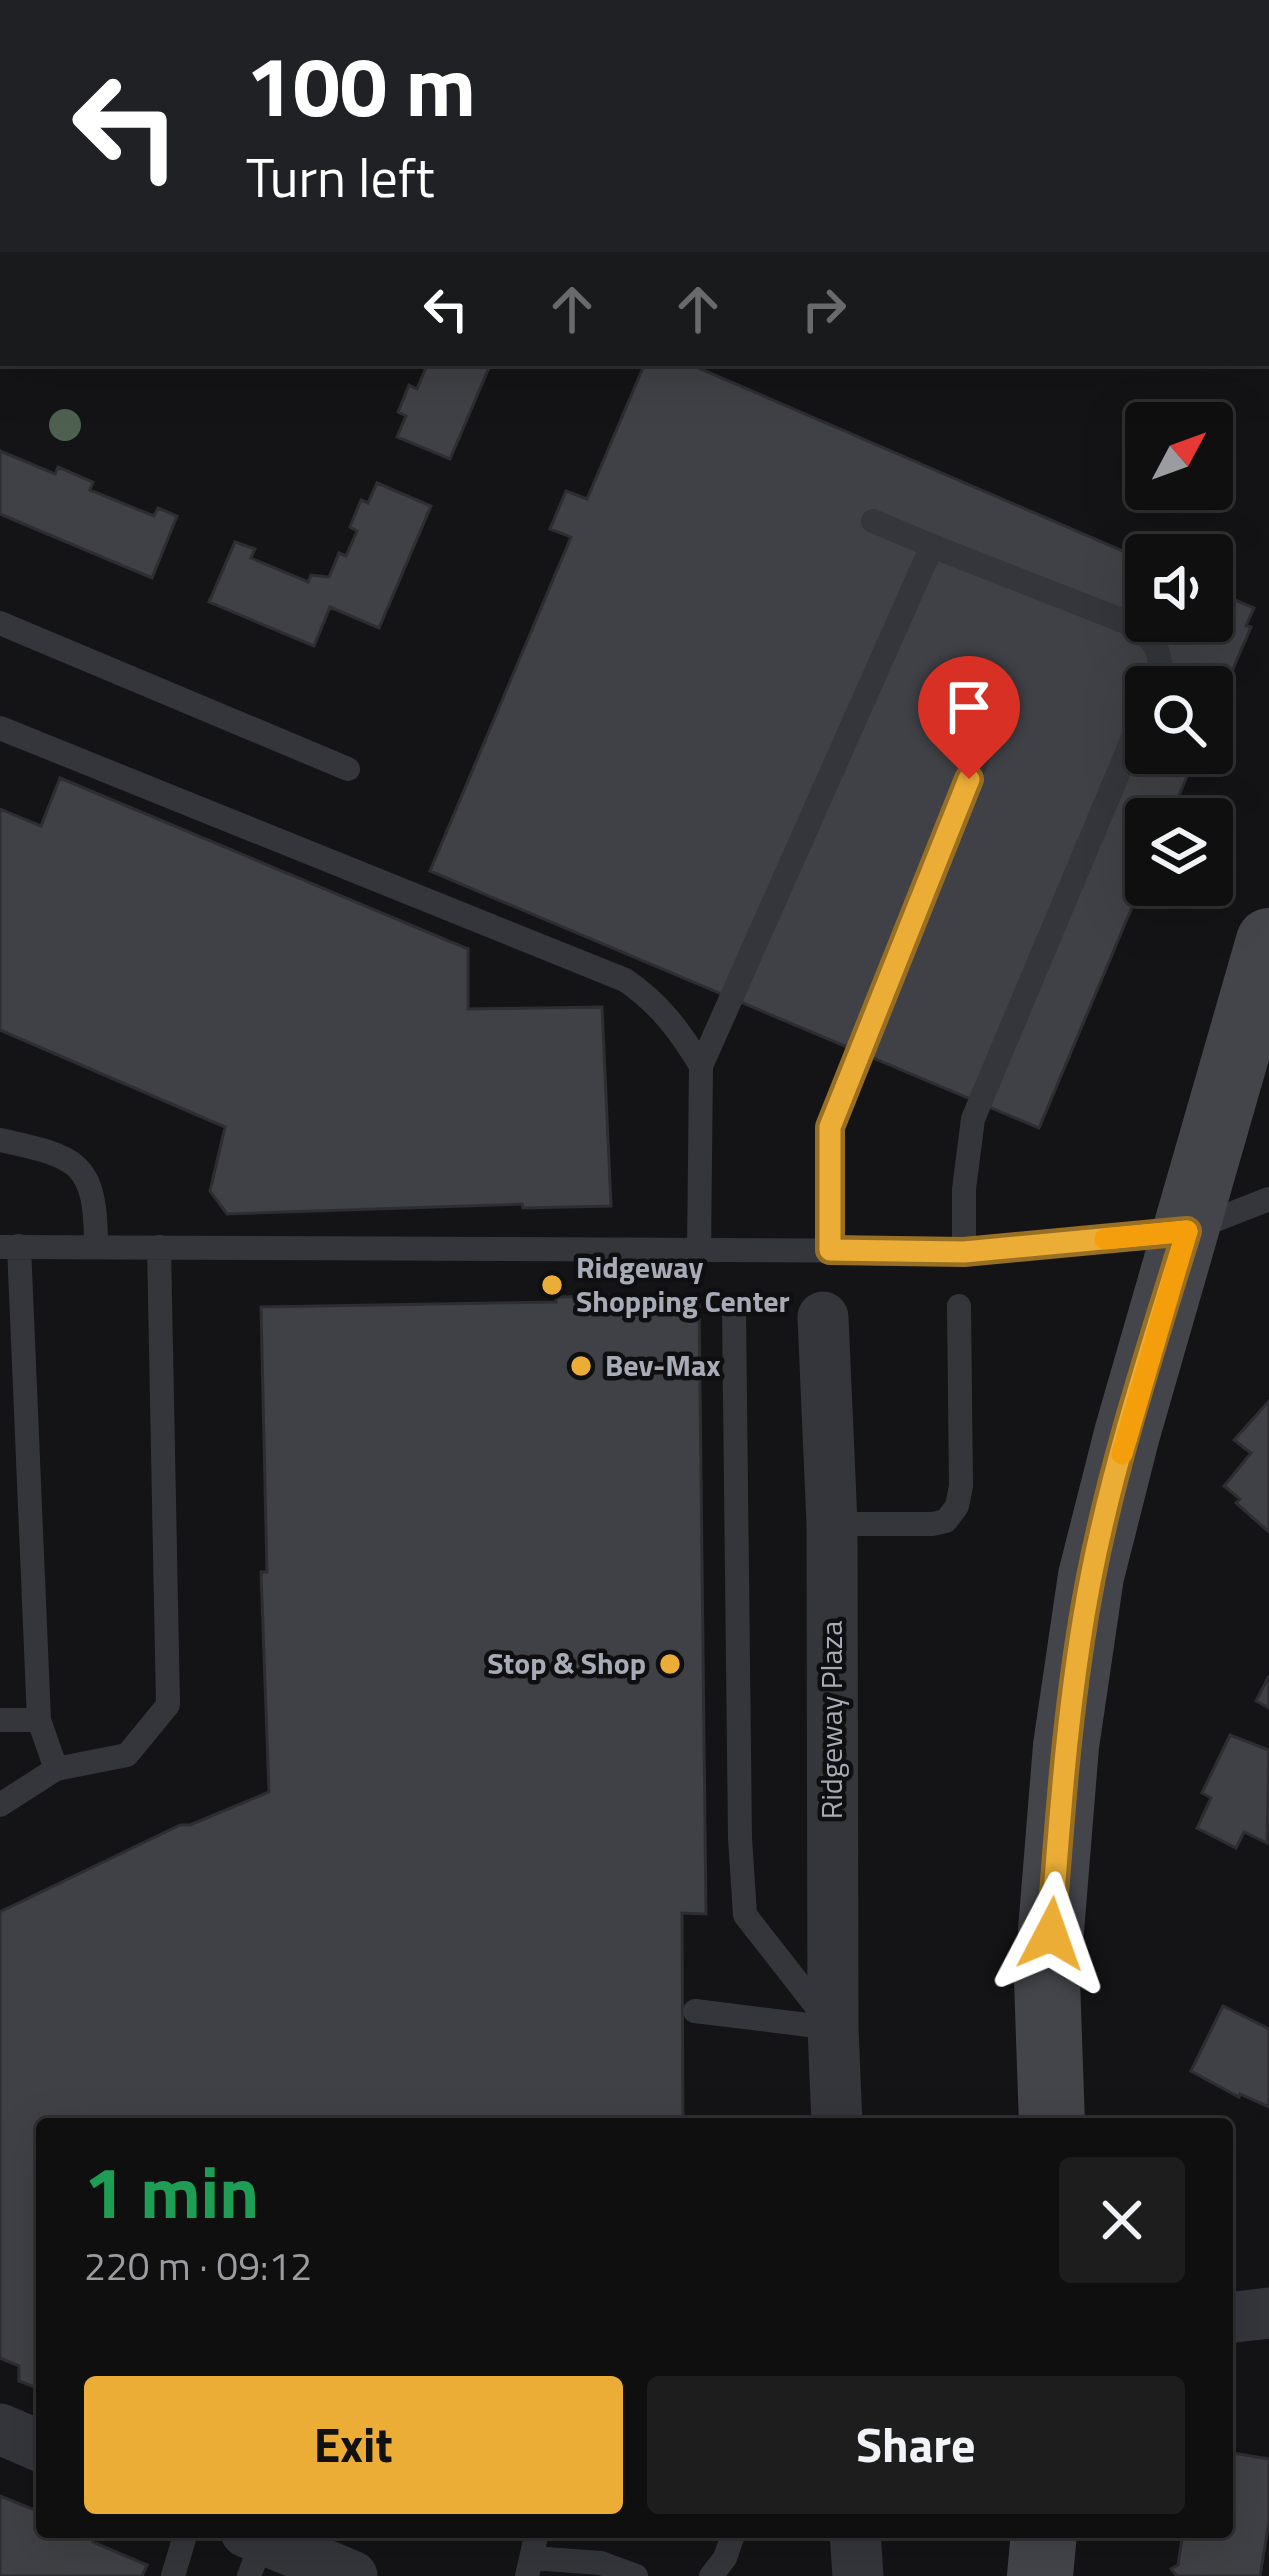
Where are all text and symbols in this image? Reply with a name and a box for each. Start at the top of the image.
text: 100 m [246,21,476,149]
icon: left [48,48,204,204]
text: Turn left [246,136,435,218]
icon: left [413,276,479,342]
icon: ahead [539,276,605,342]
icon: ahead [665,276,731,342]
icon: right [791,276,857,342]
north arrow [1125,402,1233,510]
map controls [1125,402,1233,906]
button: sound [1125,534,1233,642]
pin [918,656,1020,779]
button: search [1125,666,1233,774]
icon: arrive [936,674,1002,740]
button: layers [1125,798,1233,906]
place label: Ridgeway Shopping Center [576,1244,790,1324]
marker: Ridgeway Shopping Center [539,1272,565,1298]
place label: Bev-Max [605,1342,721,1388]
marker: Bev-Max [568,1353,594,1379]
street label: Ridgeway Plaza [808,1621,854,1819]
place label: Stop & Shop [487,1640,646,1686]
marker: Stop & Shop [657,1651,683,1677]
position arrow [988,1871,1114,1997]
text: 1 min [84,2136,259,2246]
button: close [1059,2157,1185,2283]
text: 220 m · 09:12 [84,2236,312,2295]
button: Exit [84,2376,623,2514]
button: Share [647,2376,1185,2514]

